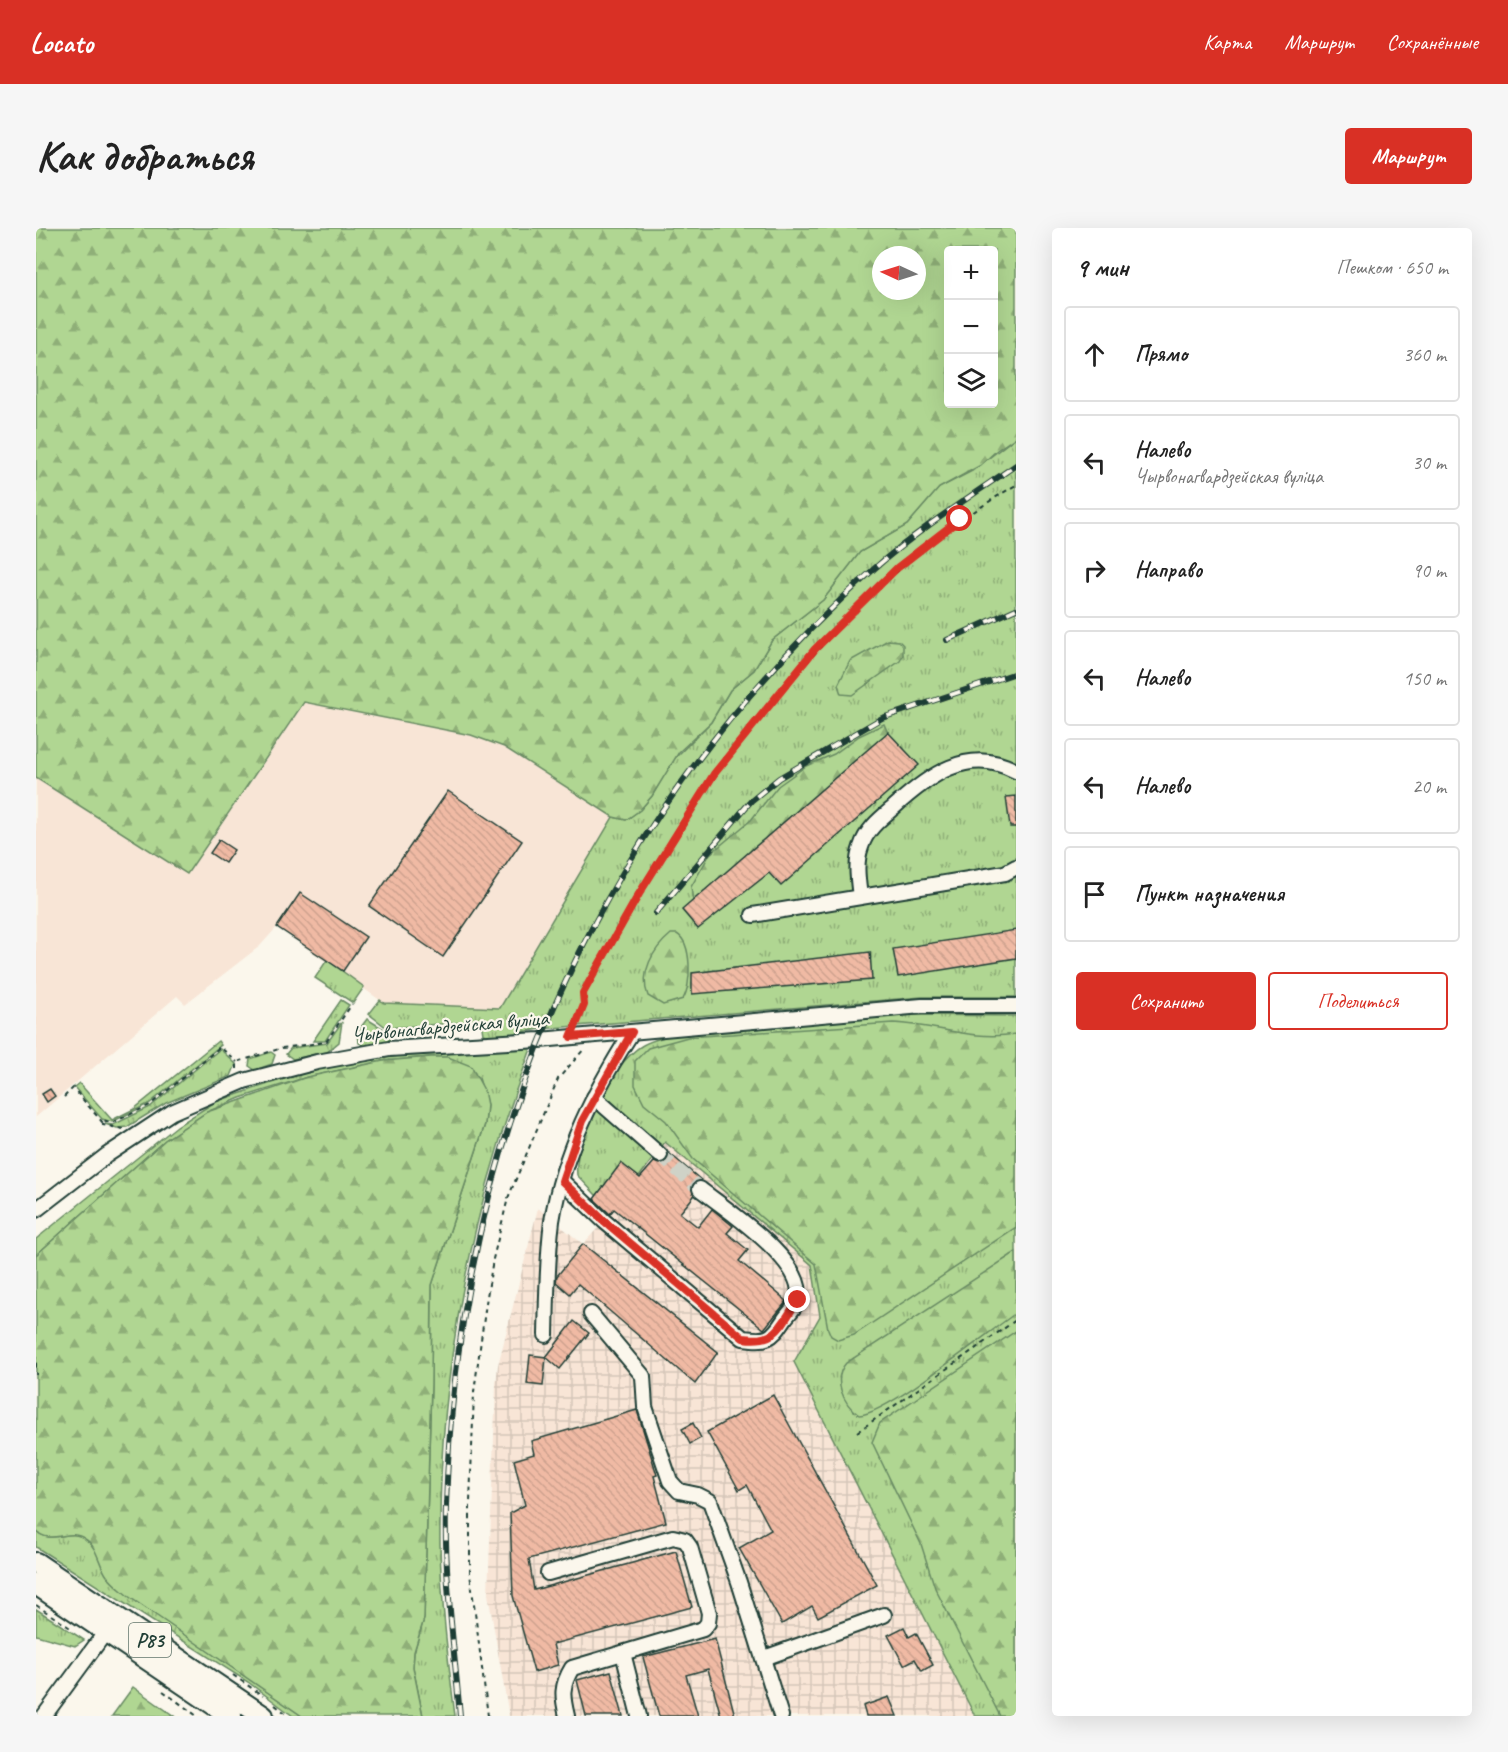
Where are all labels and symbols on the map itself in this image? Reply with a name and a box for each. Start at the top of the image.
north arrow [872,246,926,300]
route start [946,505,972,531]
street label: Чырвонагвардзейская вуліца [351,1004,551,1048]
route end [784,1286,810,1312]
road number: Р83 [129,1623,171,1657]

